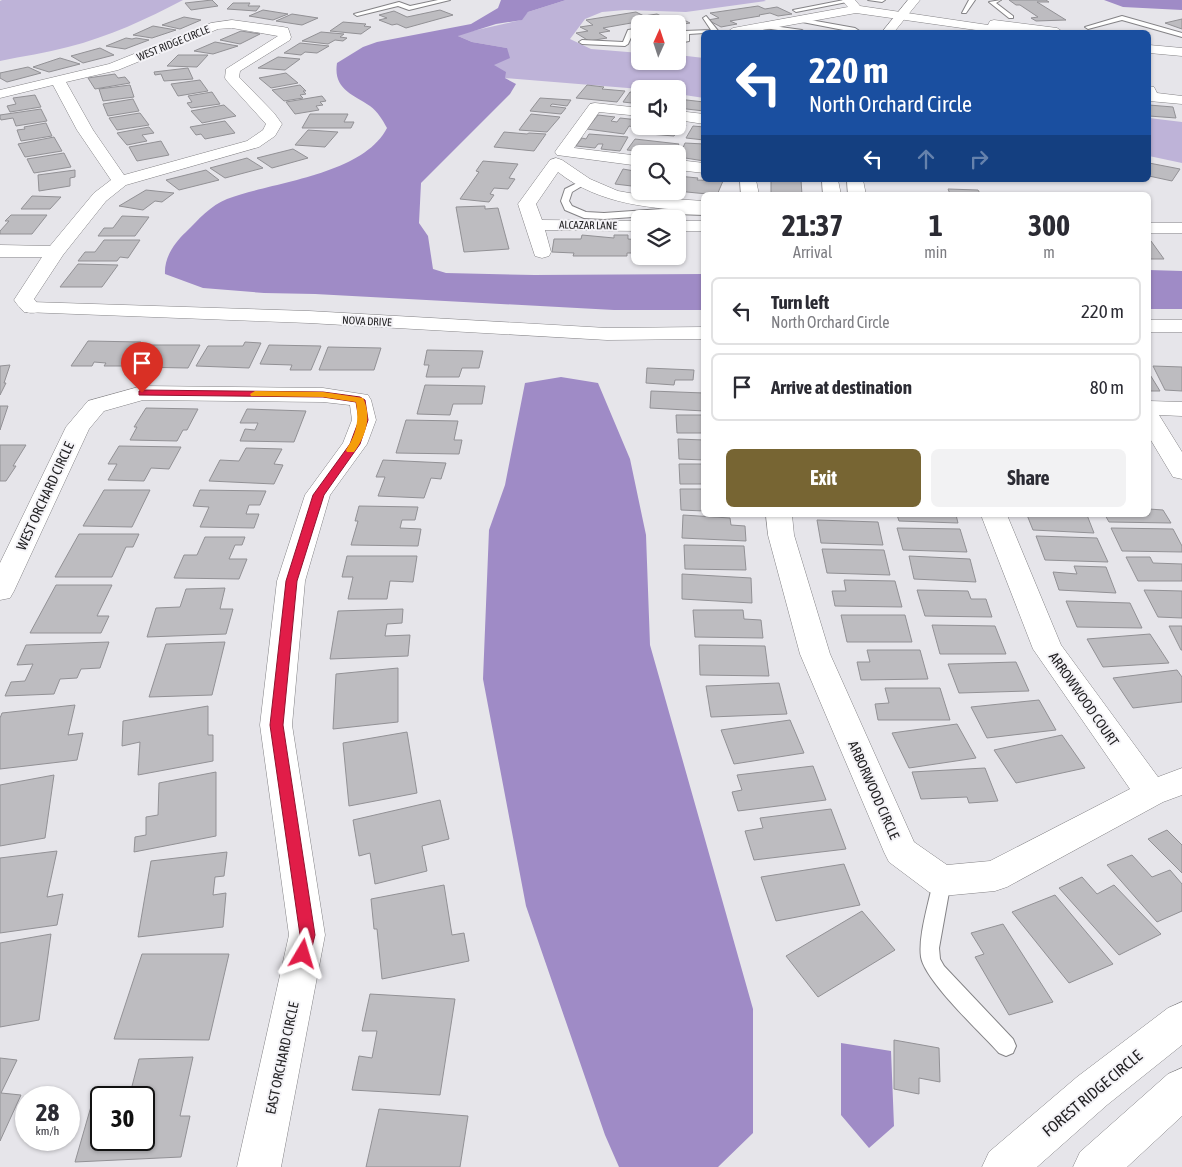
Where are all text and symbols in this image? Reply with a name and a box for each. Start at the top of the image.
north arrow [631,15,686,70]
map controls [631,15,686,265]
street label: WEST RIDGE CIRCLE [135,23,211,63]
icon: left [726,50,791,115]
text: 220 m [809,50,888,90]
button: sound [631,80,686,135]
text: North Orchard Circle [809,91,972,117]
button: search [631,145,686,200]
icon: left [859,145,887,173]
icon: ahead [912,145,940,173]
icon: right [965,145,993,173]
text: 21:37 [782,208,843,242]
text: 1 [929,208,943,242]
text: 300 [1028,208,1070,242]
button: layers [631,210,686,265]
street label: ALCAZAR LANE [559,218,617,232]
text: Arrival [793,243,832,261]
text: min [924,243,947,261]
text: m [1043,243,1055,261]
text: Turn left [771,291,829,313]
icon: left [728,297,756,325]
text: 220 m [1081,300,1124,322]
text: North Orchard Circle [771,313,890,331]
street label: NOVA DRIVE [342,314,392,328]
pin [121,342,163,393]
icon: arrive [128,349,156,377]
icon: arrive [728,373,756,401]
text: Arrive at destination [771,376,912,398]
text: 80 m [1090,376,1124,398]
street label: WEST ORCHARD CIRCLE [13,439,77,553]
button: Exit [726,449,921,507]
button: Share [931,449,1126,507]
street label: ARROWWOOD COURT [1046,649,1122,749]
street label: ARBORWOOD CIRCLE [845,738,903,842]
position arrow [276,927,328,979]
street label: EAST ORCHARD CIRCLE [262,1000,302,1116]
street label: FOREST RIDGE CIRCLE [1039,1046,1146,1140]
speed limit sign: 30 [90,1086,155,1151]
text: 28 [36,1098,59,1126]
text: km/h [36,1124,59,1138]

